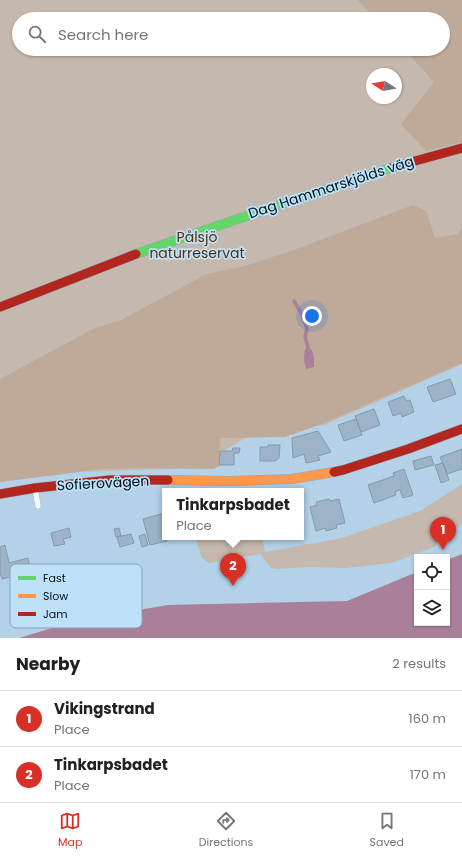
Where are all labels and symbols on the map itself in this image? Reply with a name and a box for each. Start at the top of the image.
north arrow [366,68,402,104]
street label: Dag Hammarskjölds väg [246,151,416,223]
park label: Pålsjö naturreservat [149,227,245,263]
your location [302,306,322,326]
street label: Sofierovägen [56,471,150,495]
pin: 1 [430,517,456,550]
pin: 2 [220,553,246,586]
legend [10,564,142,628]
text: Fast [43,570,66,586]
text: Slow [43,588,68,604]
text: Jam [43,606,68,622]

